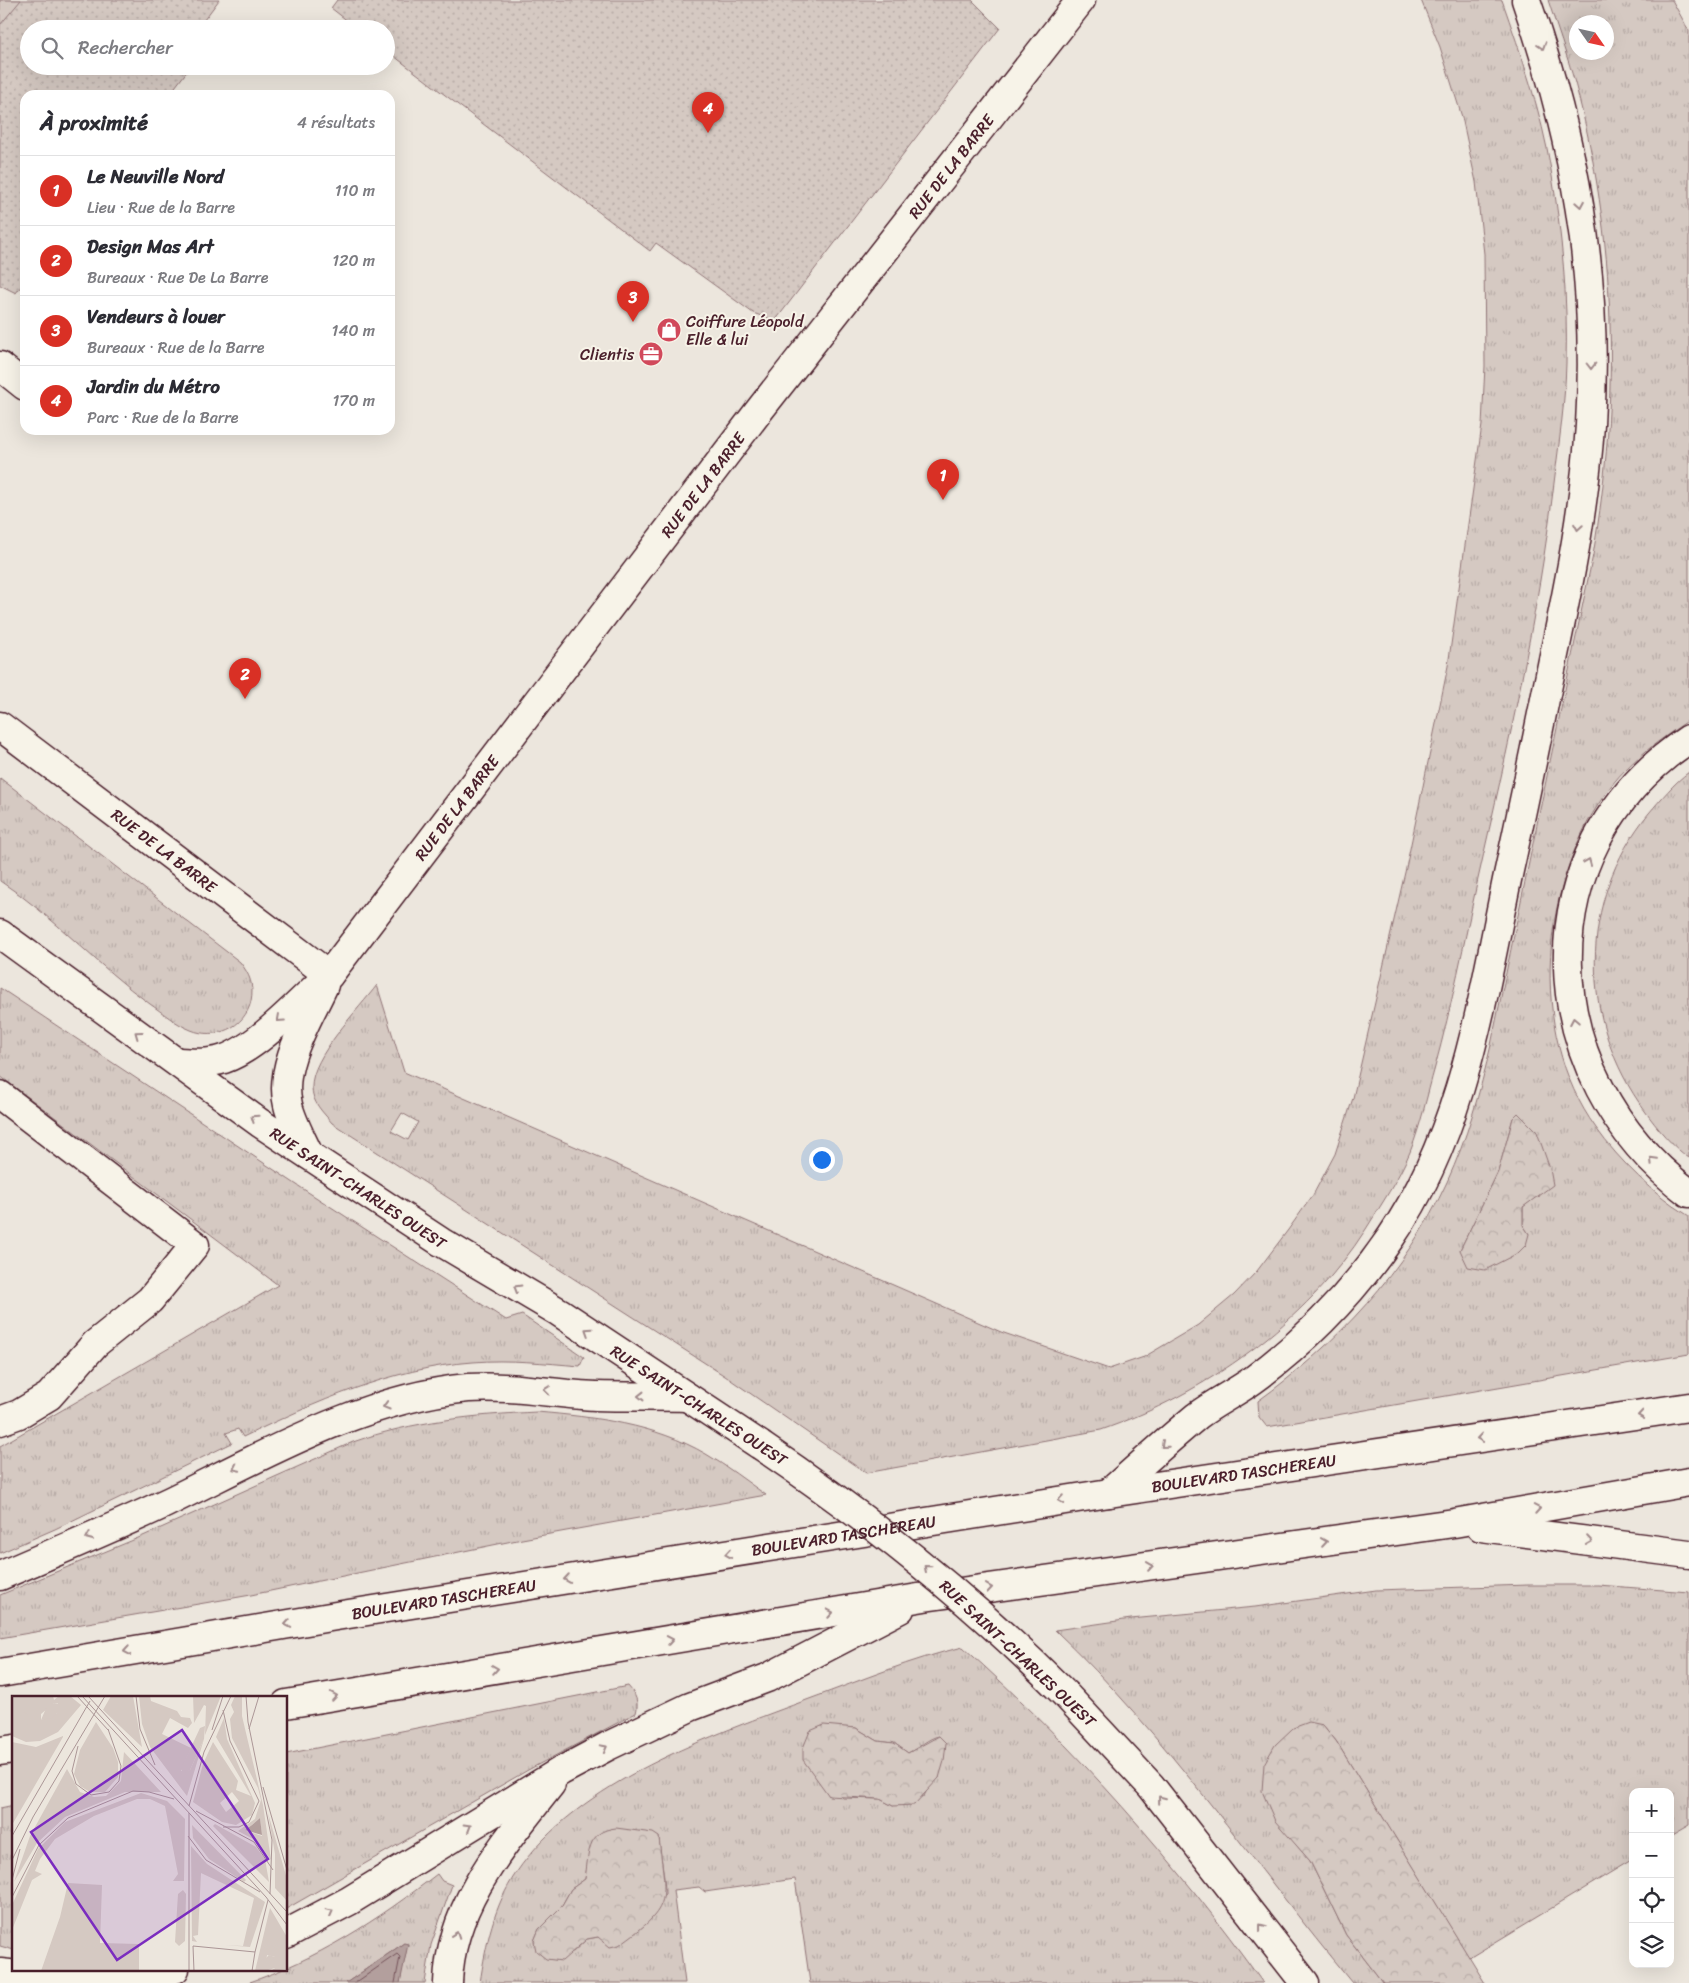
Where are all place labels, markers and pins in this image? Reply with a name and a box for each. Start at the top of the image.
pin: 4 [692,92,724,133]
pin: 3 [617,281,649,322]
place label: Coiffure Léopold Elle & lui [686,307,805,354]
shop icon: Coiffure Léopold Elle & lui [656,317,682,343]
place label: Clientis [580,340,635,369]
office icon: Clientis [638,341,664,367]
pin: 1 [927,459,959,500]
pin: 2 [229,658,261,699]

